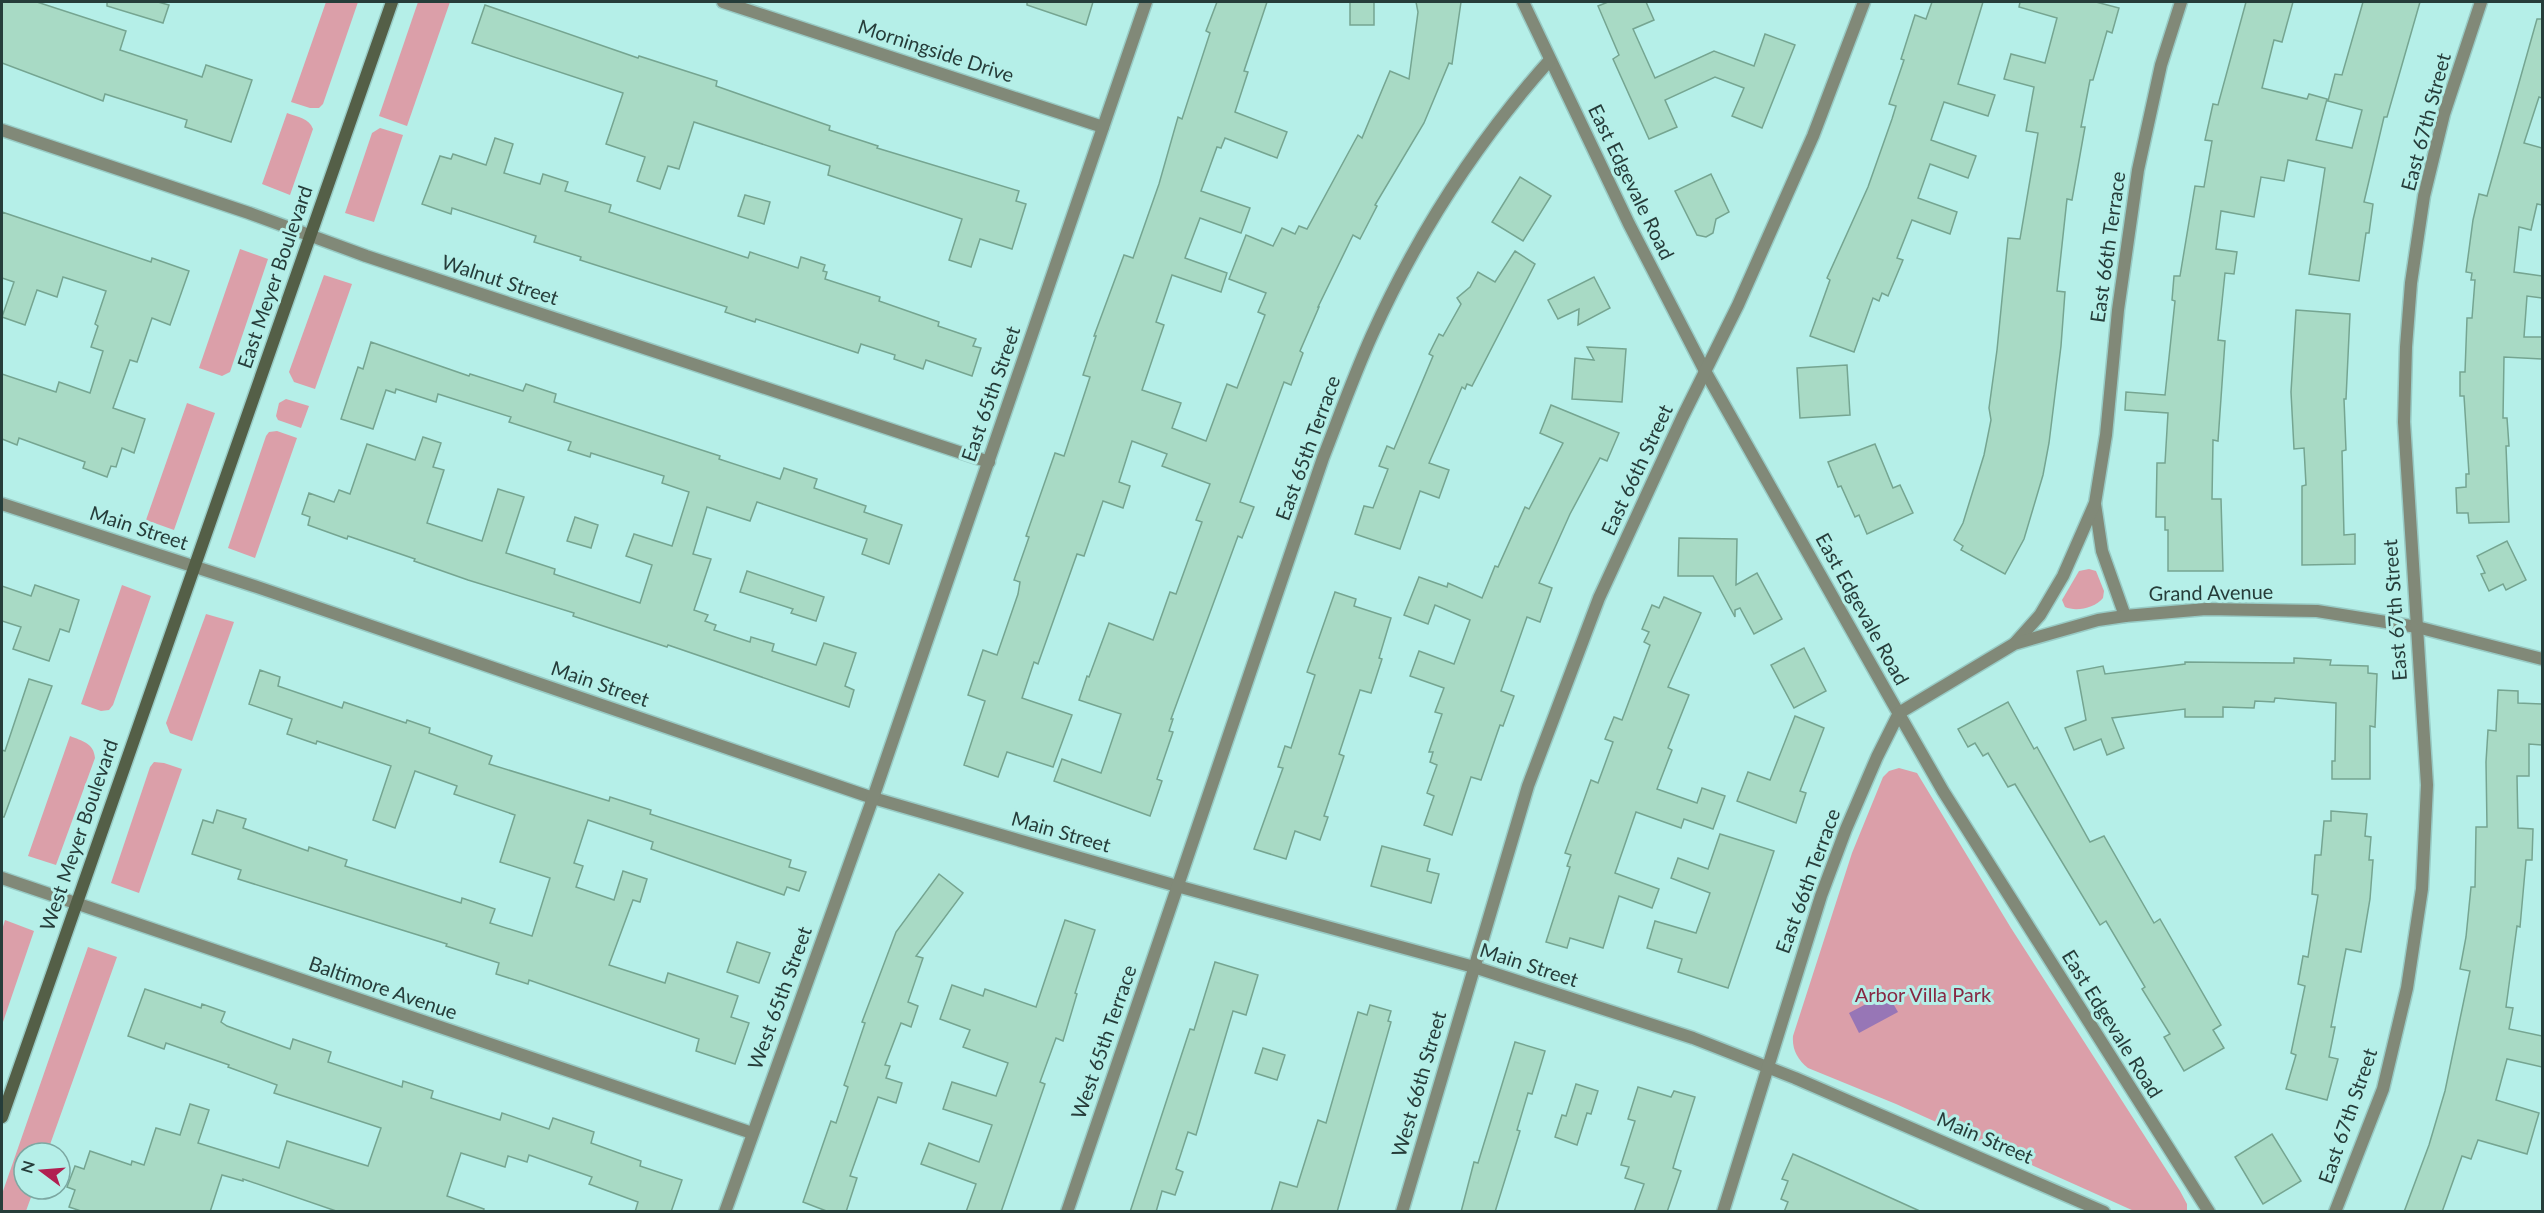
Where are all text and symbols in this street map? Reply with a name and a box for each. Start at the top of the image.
street label: Morningside Drive [855,14,1017,87]
street label: East 67th Street [2395,50,2455,193]
street label: East Edgevale Road [1584,100,1680,263]
street label: East 66th Terrace [2085,170,2130,324]
street label: East Meyer Boulevard [231,182,317,371]
street label: Walnut Street [439,249,562,309]
street label: East 65th Street [956,323,1024,465]
street label: East 65th Terrace [1270,372,1344,523]
street label: East 66th Street [1595,400,1677,539]
street label: Main Street [87,500,191,554]
street label: East Edgevale Road [1811,528,1915,689]
street label: East 67th Street [2377,539,2411,682]
street label: Grand Avenue [2149,579,2273,605]
street label: Main Street [548,655,652,711]
street label: West Meyer Boulevard [34,736,122,933]
street label: Main Street [1009,805,1114,857]
street label: East 66th Terrace [1770,805,1844,956]
street label: West 65th Street [742,923,816,1072]
street label: Main Street [1477,937,1581,991]
street label: East Edgevale Road [2058,945,2168,1102]
street label: Baltimore Avenue [306,950,461,1024]
street label: West 65th Terrace [1065,961,1141,1122]
park label: Arbor Villa Park [1855,982,1992,1006]
street label: West 66th Street [1386,1008,1450,1159]
street label: East 67th Street [2313,1045,2381,1187]
street label: Main Street [1934,1106,2037,1168]
north arrow [12,1141,72,1201]
text: N [16,1158,38,1175]

